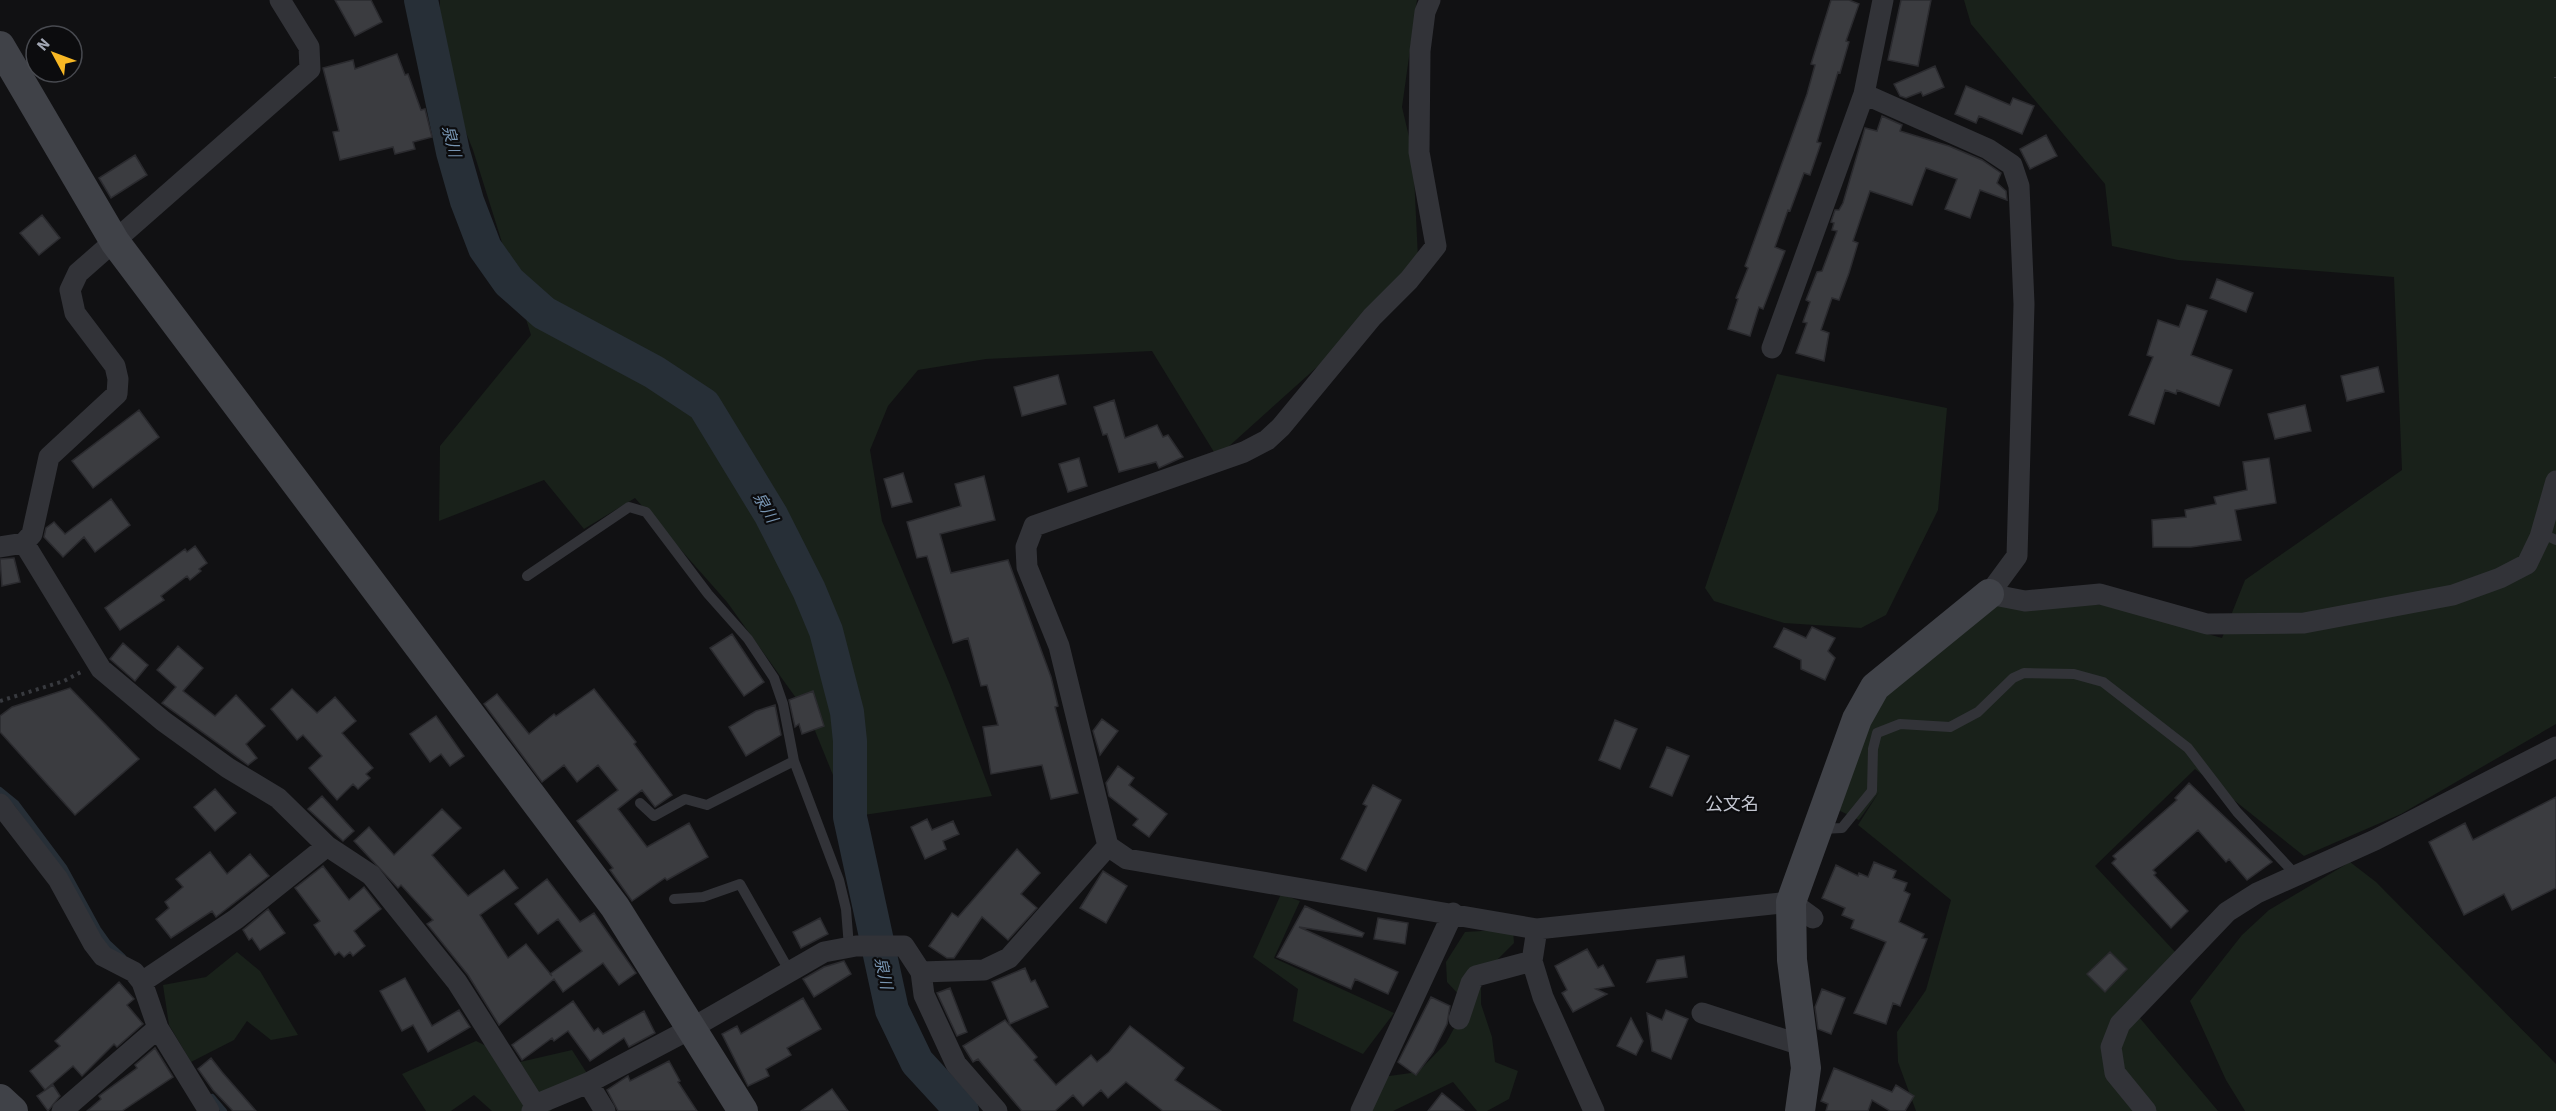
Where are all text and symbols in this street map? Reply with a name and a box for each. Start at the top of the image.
north arrow [24,24,84,84]
text: N [32,34,55,56]
water label: 泉川 [436,123,466,161]
water label: 泉川 [748,488,784,529]
district label: 公文名 [1705,792,1759,817]
water label: 泉川 [869,955,898,993]

